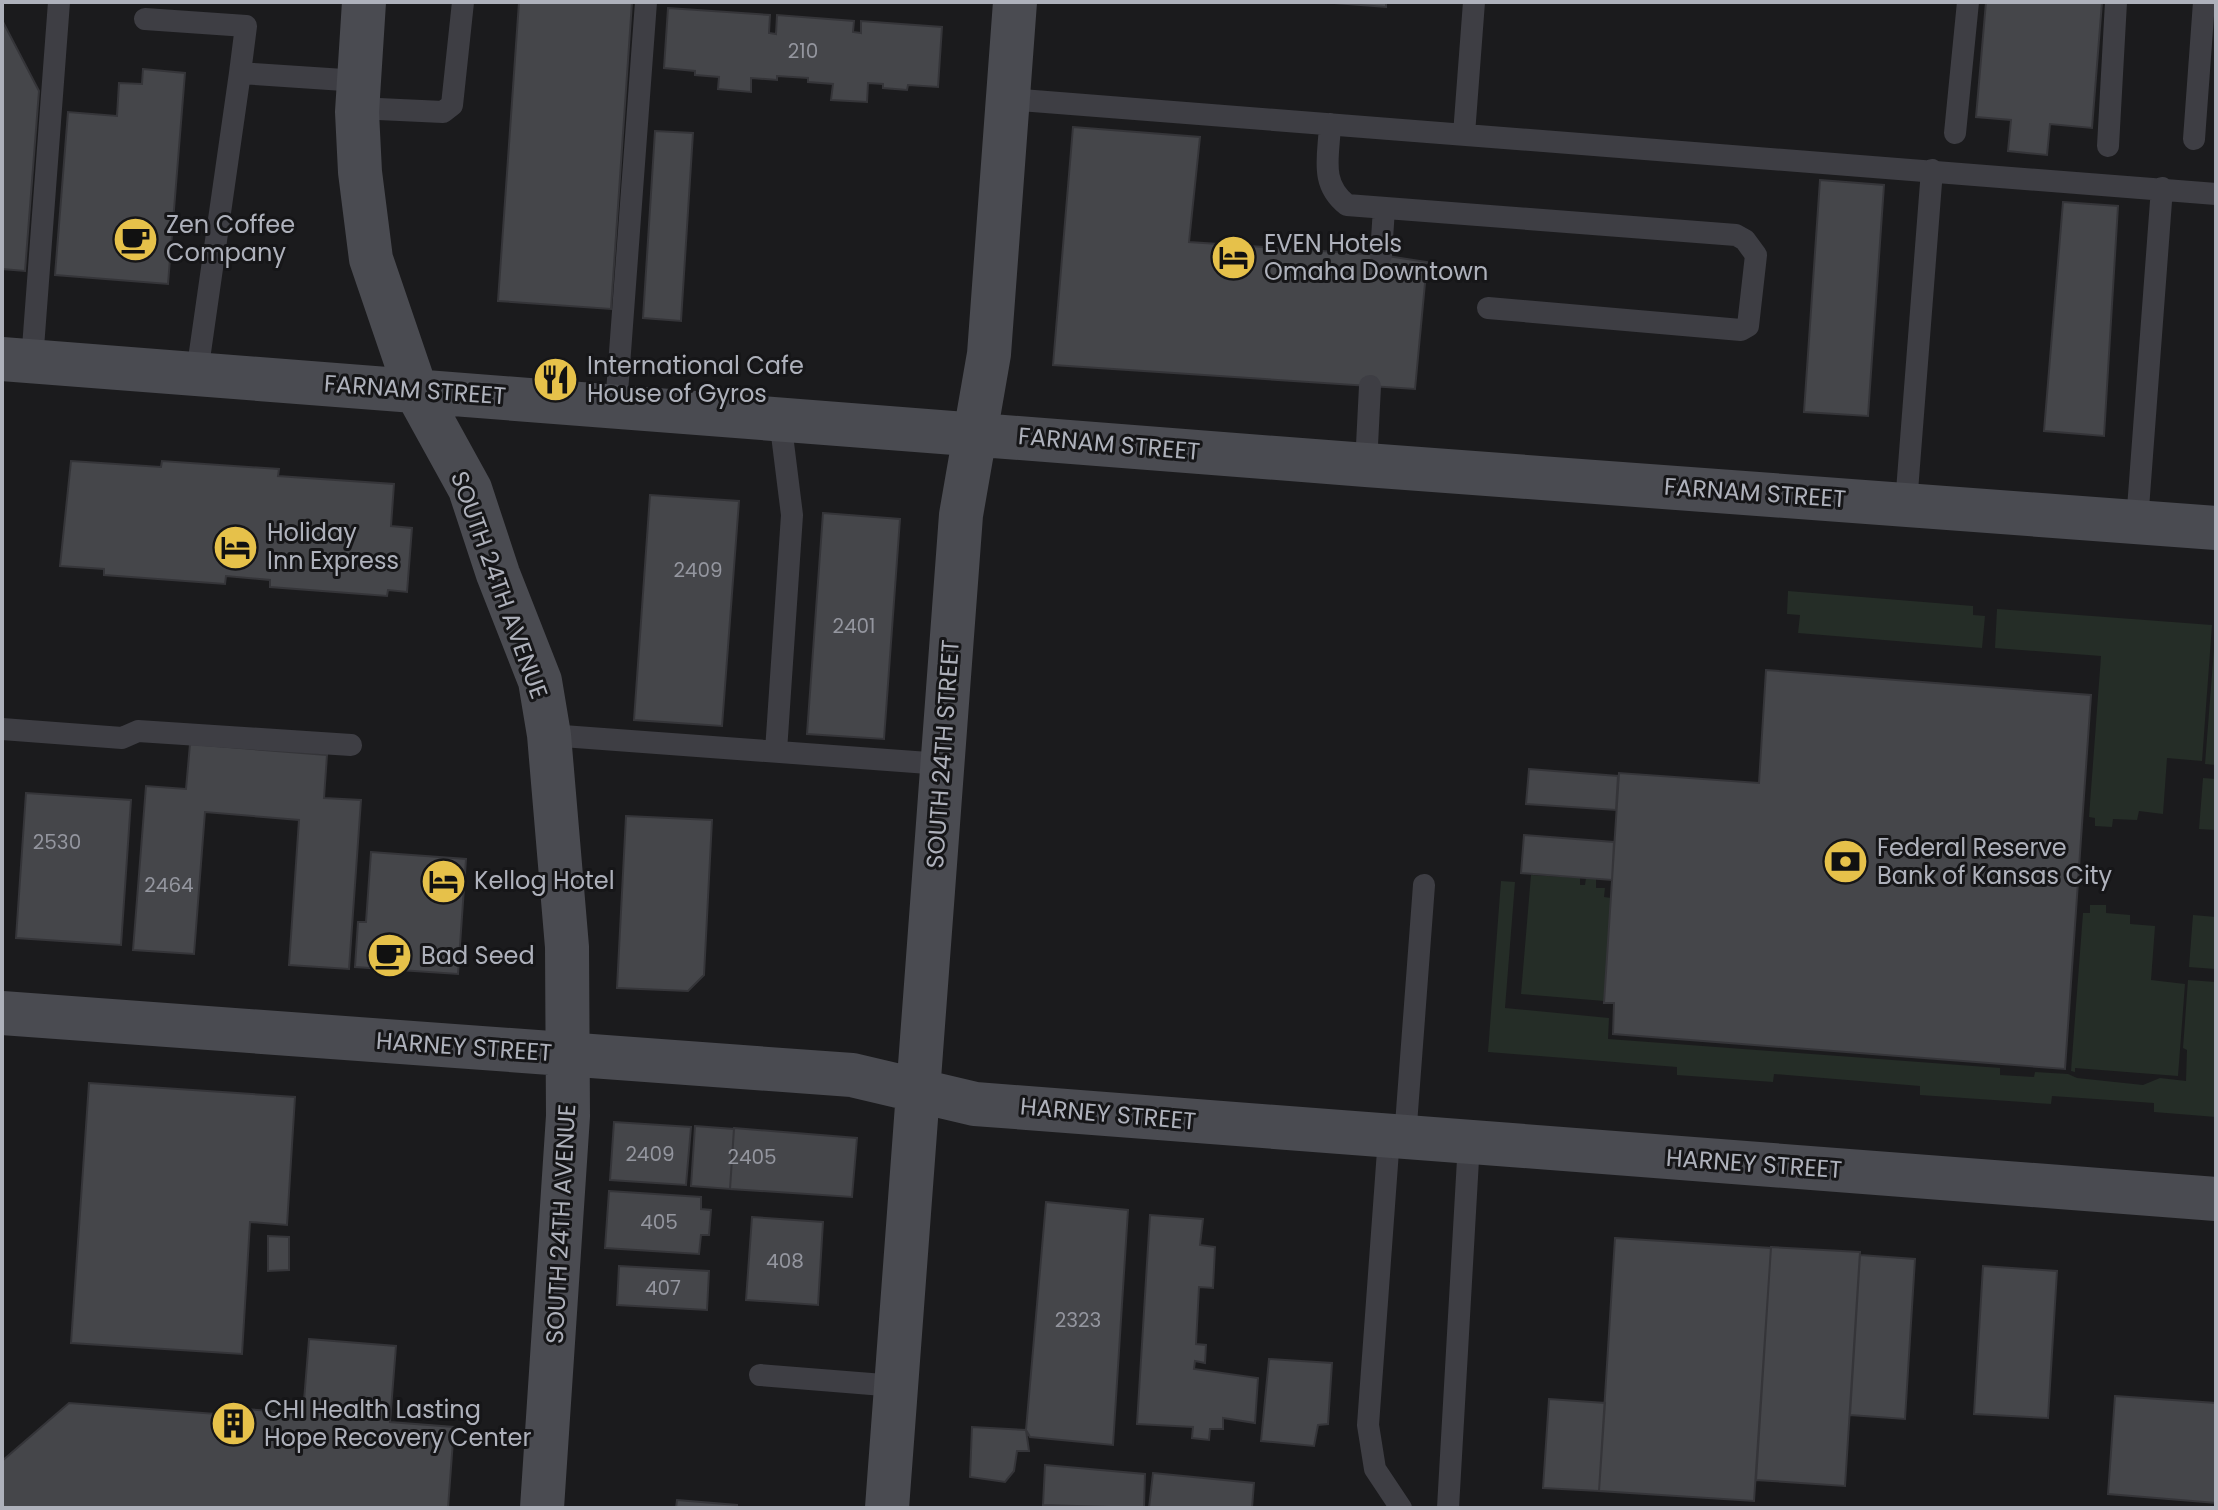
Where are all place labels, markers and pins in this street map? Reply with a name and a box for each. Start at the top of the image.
place label: Zen Coffee Company [166,208,295,269]
cafe icon: Zen Coffee Company [111,215,159,263]
place label: EVEN Hotels Omaha Downtown [1264,227,1488,288]
hotel icon: EVEN Hotels Omaha Downtown [1209,234,1257,282]
place label: International Cafe House of Gyros [587,349,804,410]
restaurant icon: International Cafe House of Gyros [532,356,580,404]
place label: Holiday Inn Express [267,516,399,577]
hotel icon: Holiday Inn Express [212,523,260,571]
place label: Federal Reserve Bank of Kansas City [1877,831,2113,892]
bank icon: Federal Reserve Bank of Kansas City [1822,838,1870,886]
hotel icon: Kellog Hotel [419,857,467,905]
place label: Kellog Hotel [474,864,615,897]
cafe icon: Bad Seed [366,932,414,980]
place label: Bad Seed [421,939,535,972]
place label: CHI Health Lasting Hope Recovery Center [264,1393,531,1454]
building icon: CHI Health Lasting Hope Recovery Center [209,1400,257,1448]

